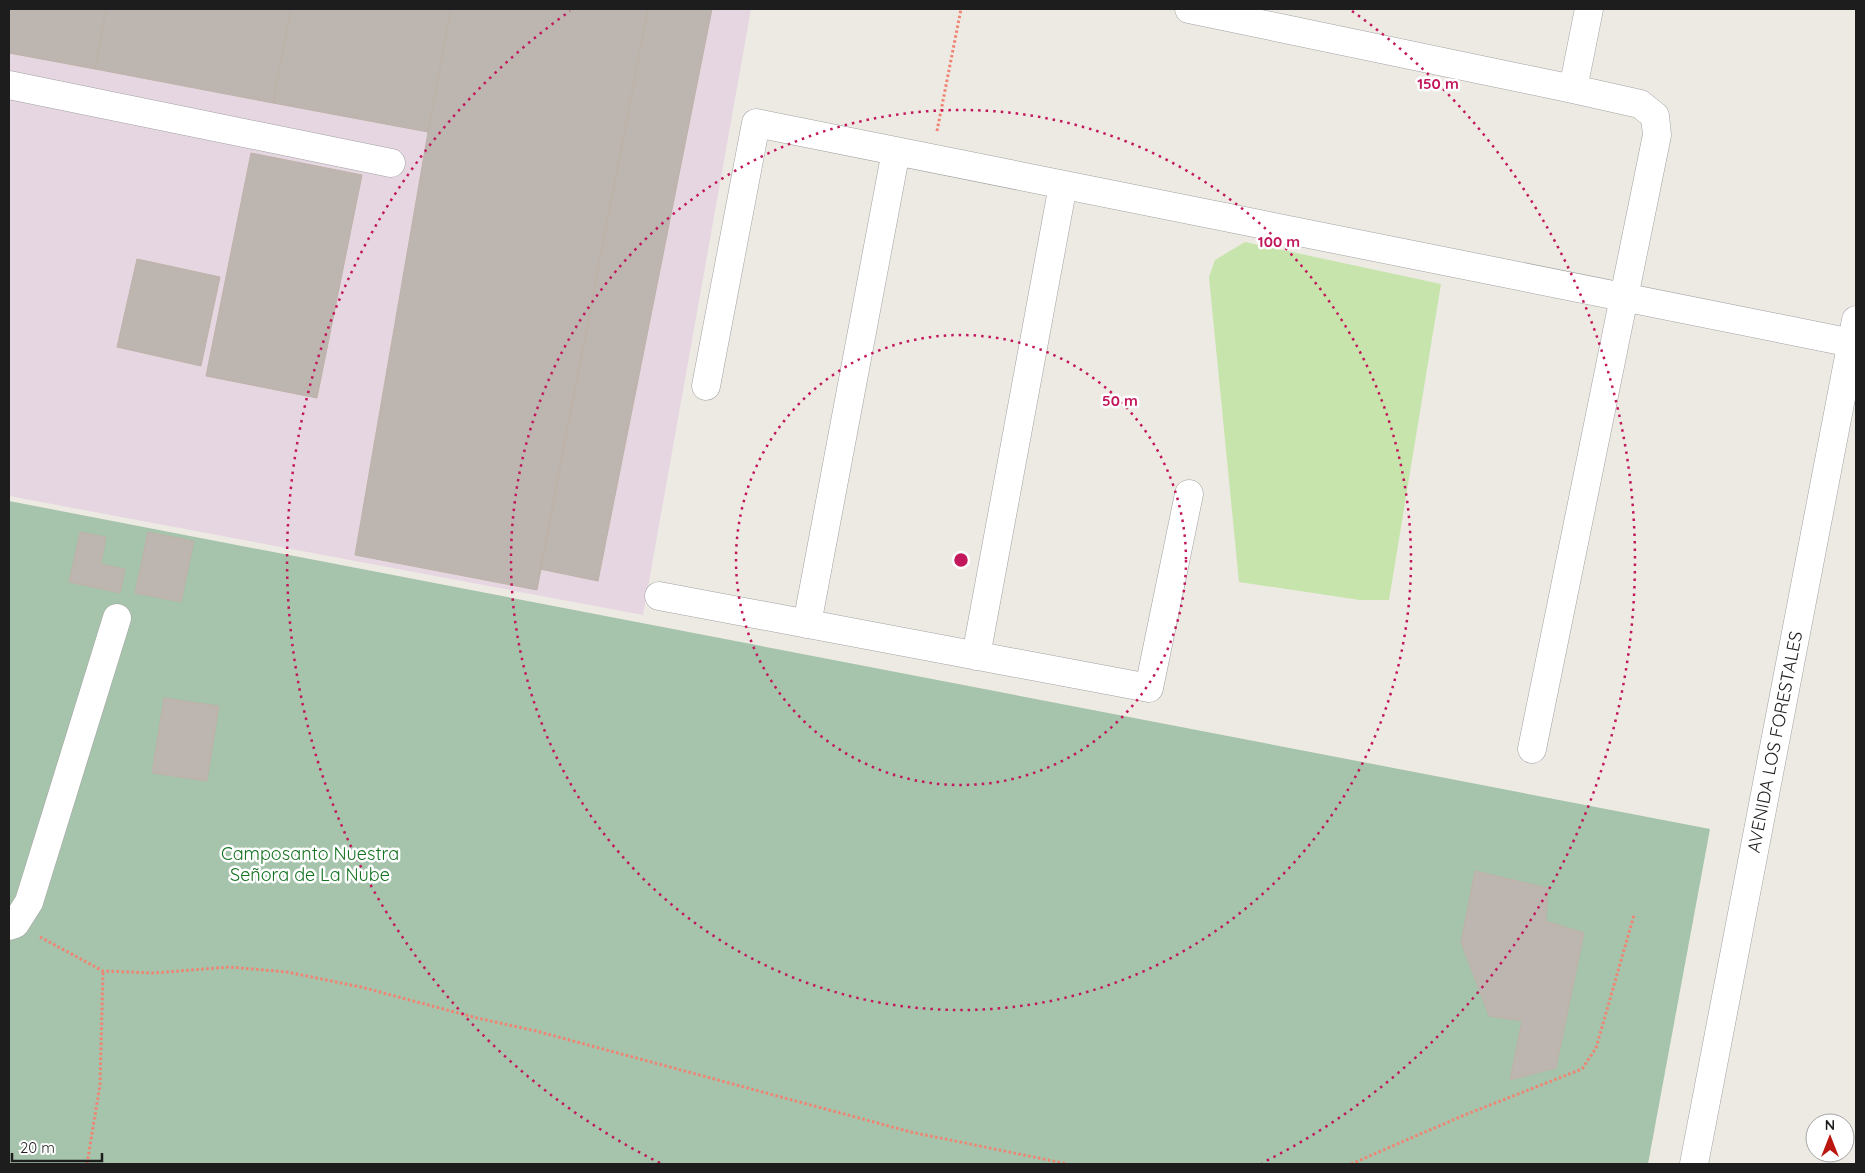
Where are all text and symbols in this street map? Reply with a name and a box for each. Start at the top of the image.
text: 150 m [1417,74,1459,93]
text: 100 m [1258,232,1300,251]
text: 50 m [1102,391,1138,410]
centre of rings [952,551,970,569]
street label: AVENIDA LOS FORESTALES [1742,629,1807,855]
park label: Camposanto Nuestra Señora de La Nube [221,842,399,886]
north arrow [1805,1113,1855,1163]
text: N [1825,1116,1835,1134]
scale bar [12,1130,102,1162]
text: 20 m [20,1138,55,1157]

